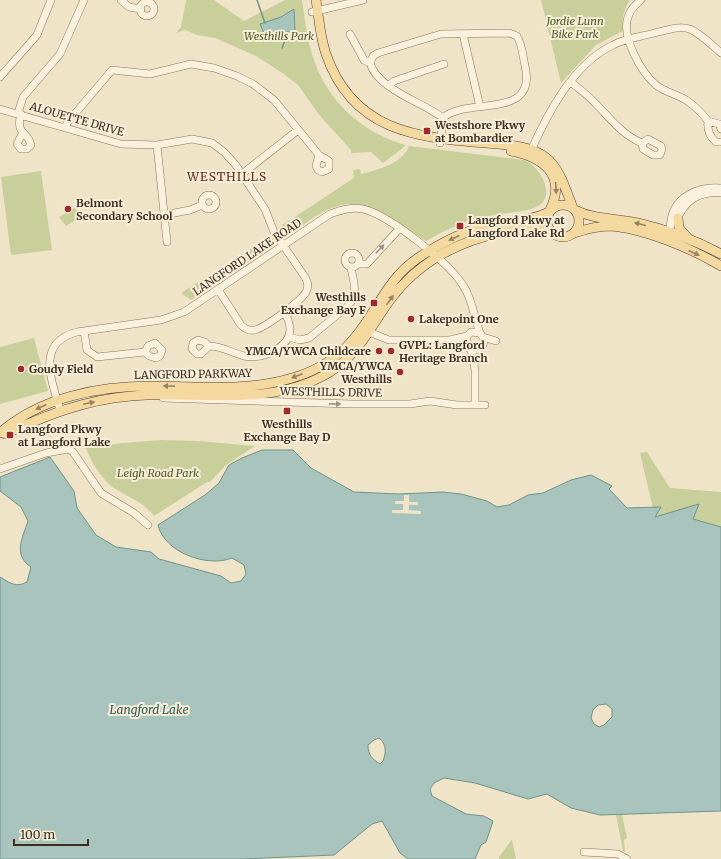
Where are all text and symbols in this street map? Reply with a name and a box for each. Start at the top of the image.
park label: Jordie Lunn Bike Park [545,14,604,41]
park label: Westhills Park [244,29,314,43]
street label: ALOUETTE DRIVE [27,99,126,139]
place label: Westshore Pkwy at Bombardier [434,118,526,145]
marker: Westshore Pkwy at Bombardier [422,126,432,136]
district label: WESTHILLS [186,169,267,184]
one-way arrow [552,182,559,194]
place label: Belmont Secondary School [76,196,173,223]
marker: Belmont Secondary School [63,204,73,214]
place label: Langford Pkwy at Langford Lake Rd [468,213,565,240]
street label: LANGFORD LAKE ROAD [190,215,304,299]
one-way arrow [634,220,646,226]
marker: Langford Pkwy at Langford Lake Rd [455,221,465,231]
one-way arrow [449,235,460,241]
one-way arrow [375,244,385,254]
one-way arrow [689,250,701,256]
place label: Westhills Exchange Bay F [281,290,366,317]
one-way arrow [386,295,395,306]
marker: Westhills Exchange Bay F [369,298,379,308]
place label: Lakepoint One [419,312,499,326]
marker: Lakepoint One [406,314,416,324]
place label: GVPL: Langford Heritage Branch [399,338,488,365]
place label: YMCA/YWCA Childcare [244,344,371,358]
marker: YMCA/YWCA Childcare [374,346,384,356]
marker: GVPL: Langford Heritage Branch [386,346,396,356]
place label: YMCA/YWCA Westhills [319,359,392,386]
place label: Goudy Field [29,362,94,376]
marker: Goudy Field [16,364,26,374]
street label: LANGFORD PARKWAY [134,366,253,382]
marker: YMCA/YWCA Westhills [395,367,405,377]
one-way arrow [291,373,303,379]
one-way arrow [162,383,175,389]
street label: WESTHILLS DRIVE [279,384,382,400]
one-way arrow [82,400,95,406]
one-way arrow [328,400,341,407]
one-way arrow [36,404,47,410]
marker: Westhills Exchange Bay D [282,406,292,416]
place label: Westhills Exchange Bay D [244,417,331,444]
place label: Langford Pkwy at Langford Lake [18,422,110,449]
marker: Langford Pkwy at Langford Lake [5,430,15,440]
park label: Leigh Road Park [117,466,199,480]
water label: Langford Lake [109,702,189,717]
scale bar [14,821,88,847]
text: 100 m [20,827,55,842]

